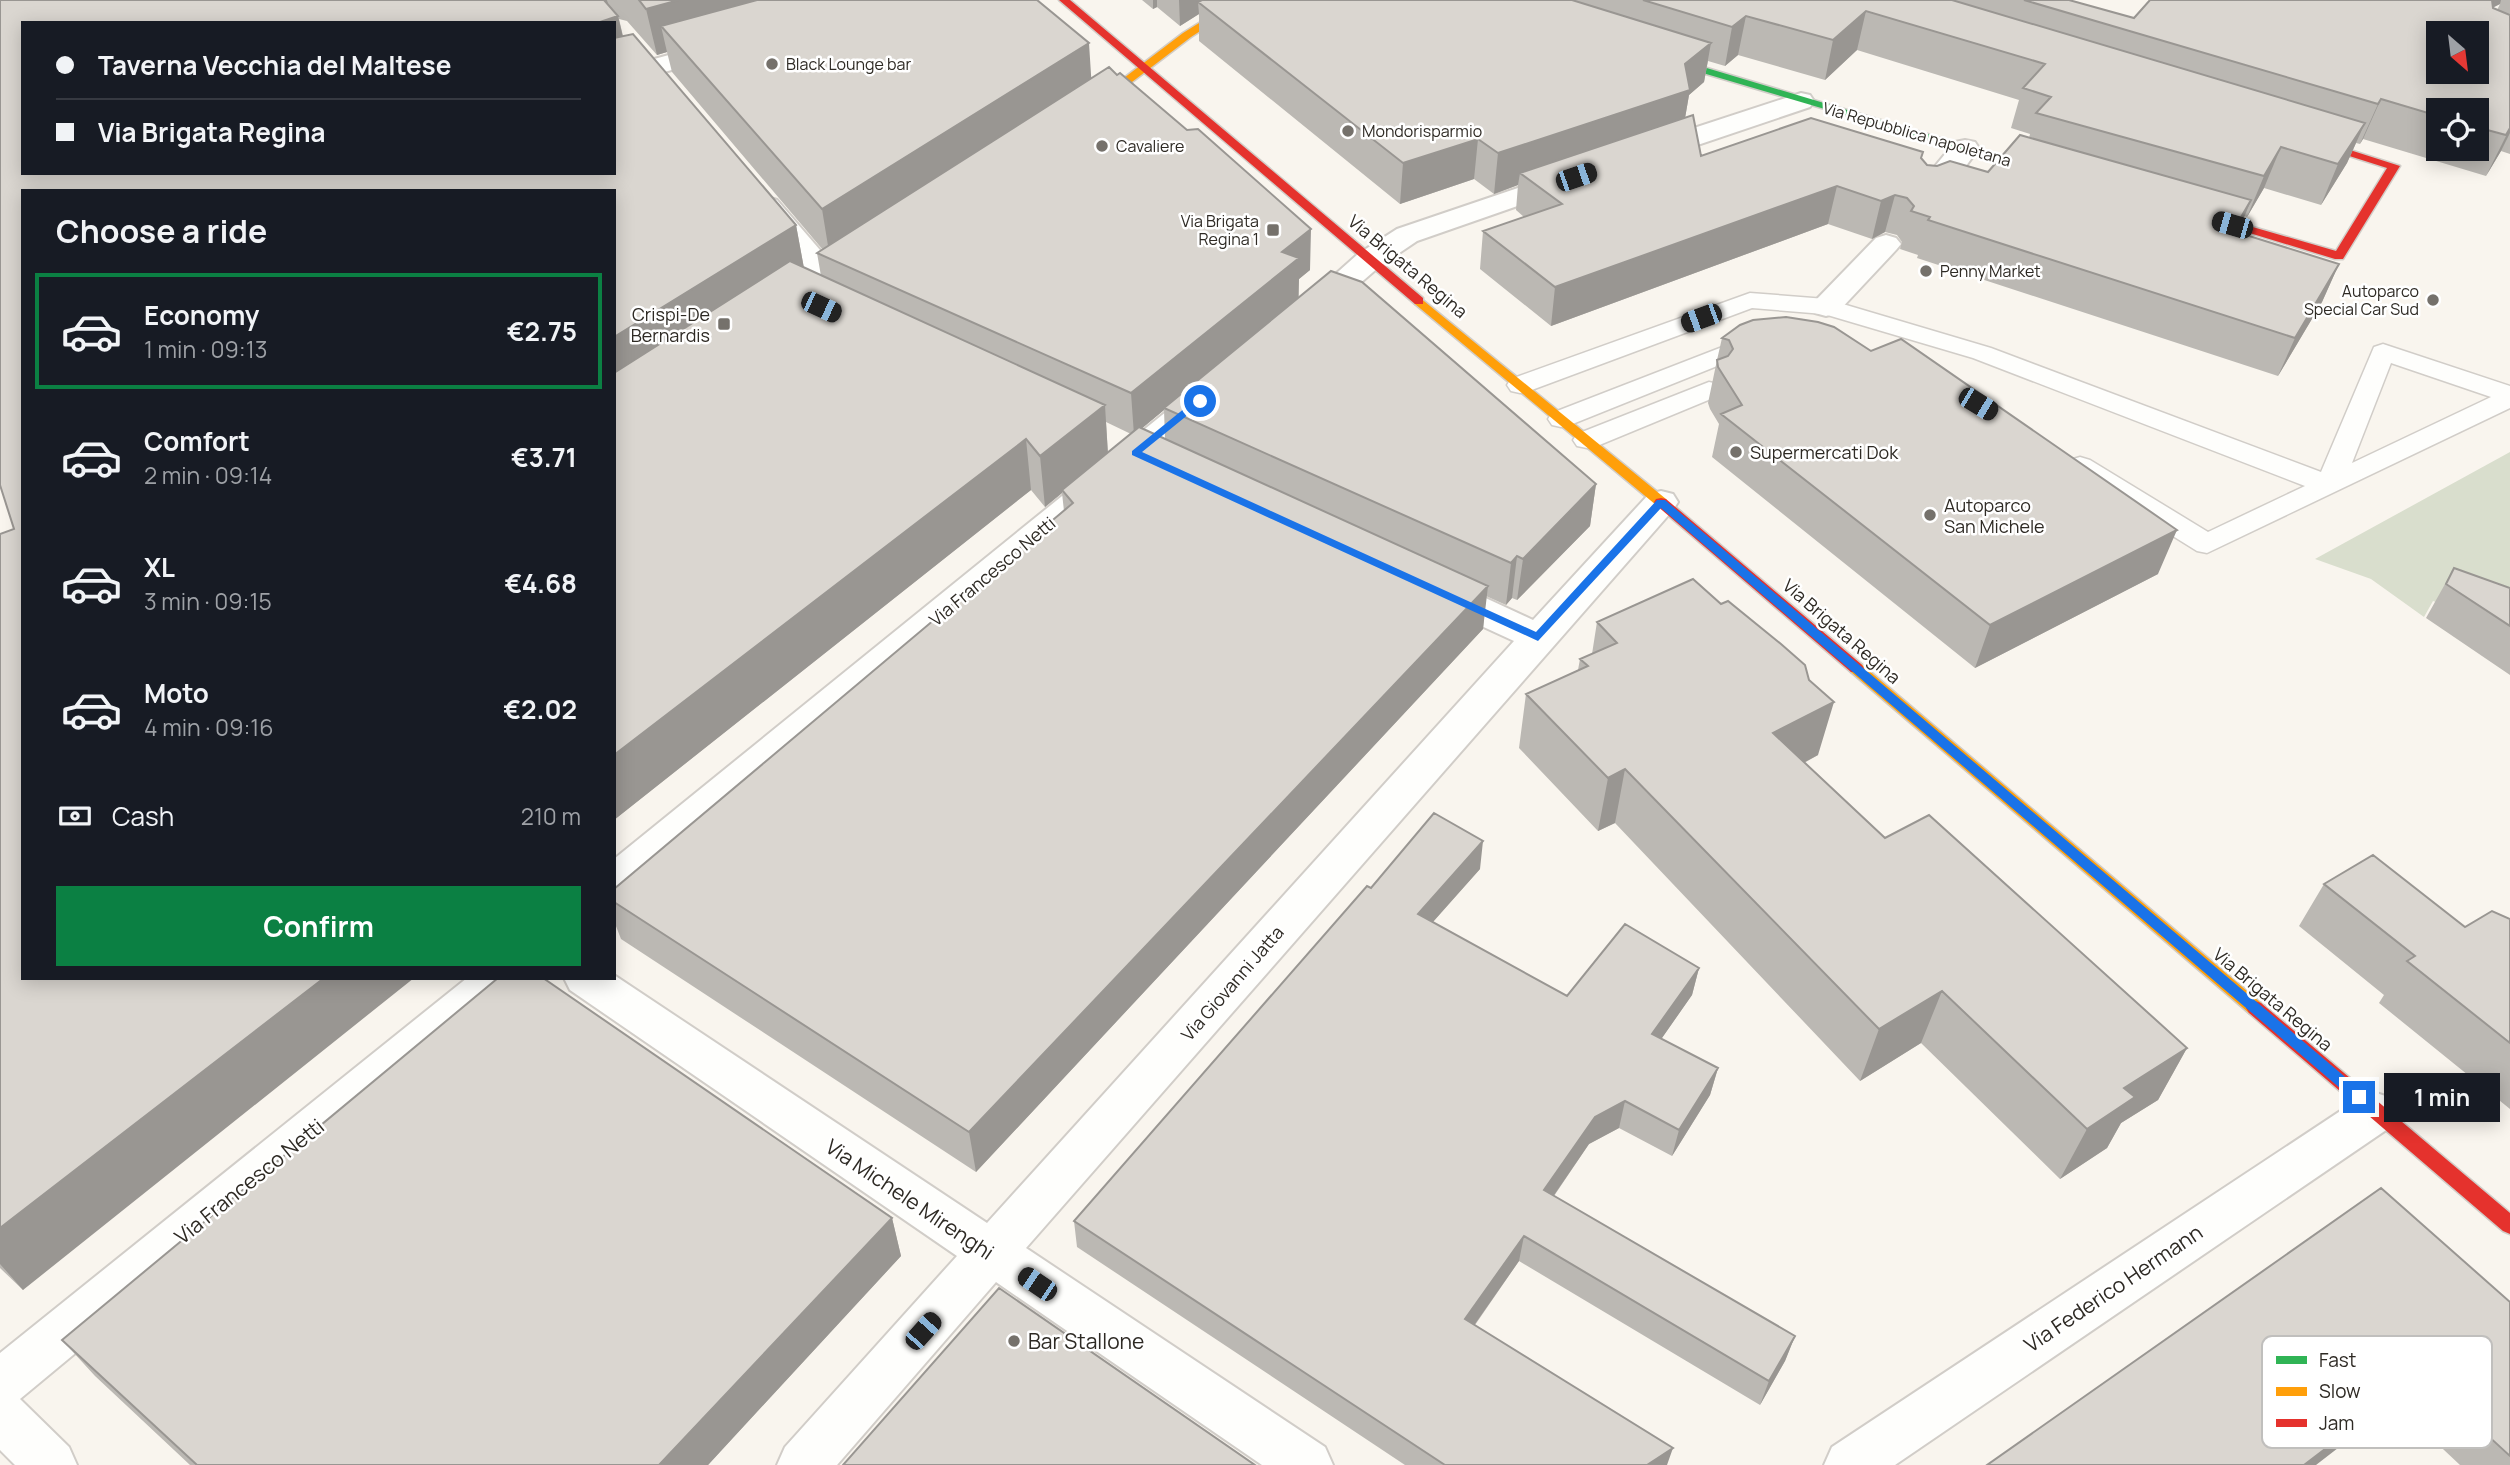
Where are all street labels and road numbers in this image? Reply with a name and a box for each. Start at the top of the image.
street label: Via Repubblica napoletana [1820,97,2014,171]
street label: Via Brigata Regina [1343,209,1473,323]
street label: Via Francesco Netti [924,511,1060,631]
street label: Via Brigata Regina [1778,573,1906,689]
street label: Via Giovanni Jatta [1175,920,1289,1046]
street label: Via Brigata Regina [2208,942,2338,1056]
street label: Via Francesco Netti [169,1112,329,1250]
street label: Via Michele Mirenghi [820,1132,1000,1266]
street label: Via Federico Hermann [2018,1218,2208,1358]

